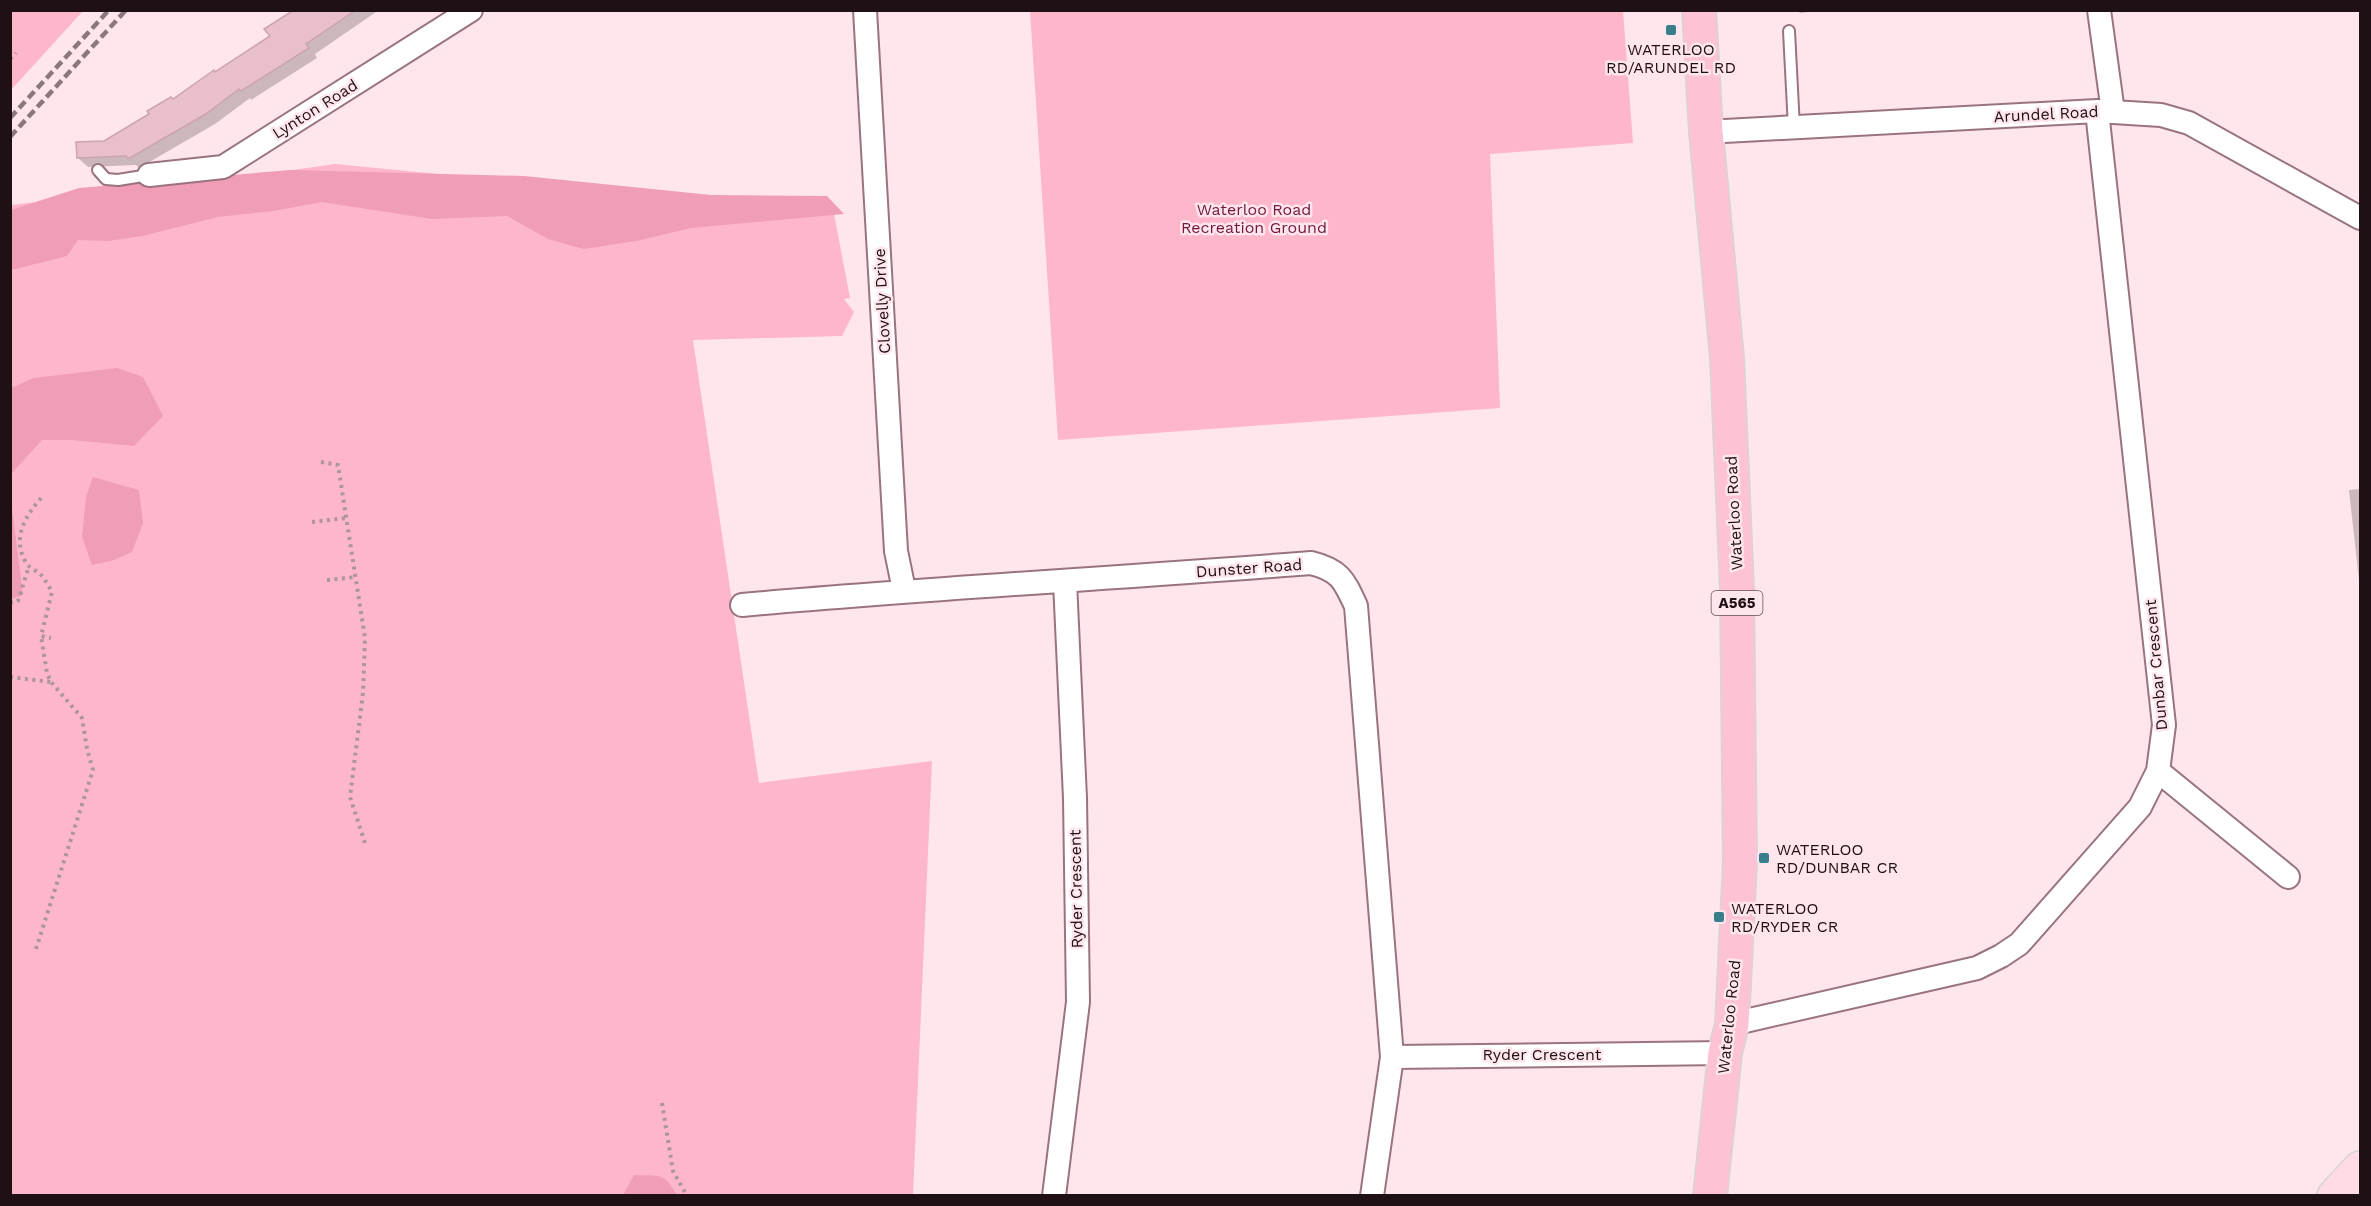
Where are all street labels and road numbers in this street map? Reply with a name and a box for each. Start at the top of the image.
street label: Lynton Road [269,75,361,143]
street label: Arundel Road [1993,102,2099,126]
street label: Clovelly Drive [870,248,894,354]
street label: Waterloo Road [1722,455,1746,571]
street label: Dunster Road [1195,555,1303,581]
road number: A565 [1712,591,1762,615]
street label: Dunbar Crescent [2141,598,2171,731]
street label: Ryder Crescent [1065,829,1087,949]
street label: Waterloo Road [1714,959,1744,1075]
street label: Ryder Crescent [1483,1045,1602,1064]

